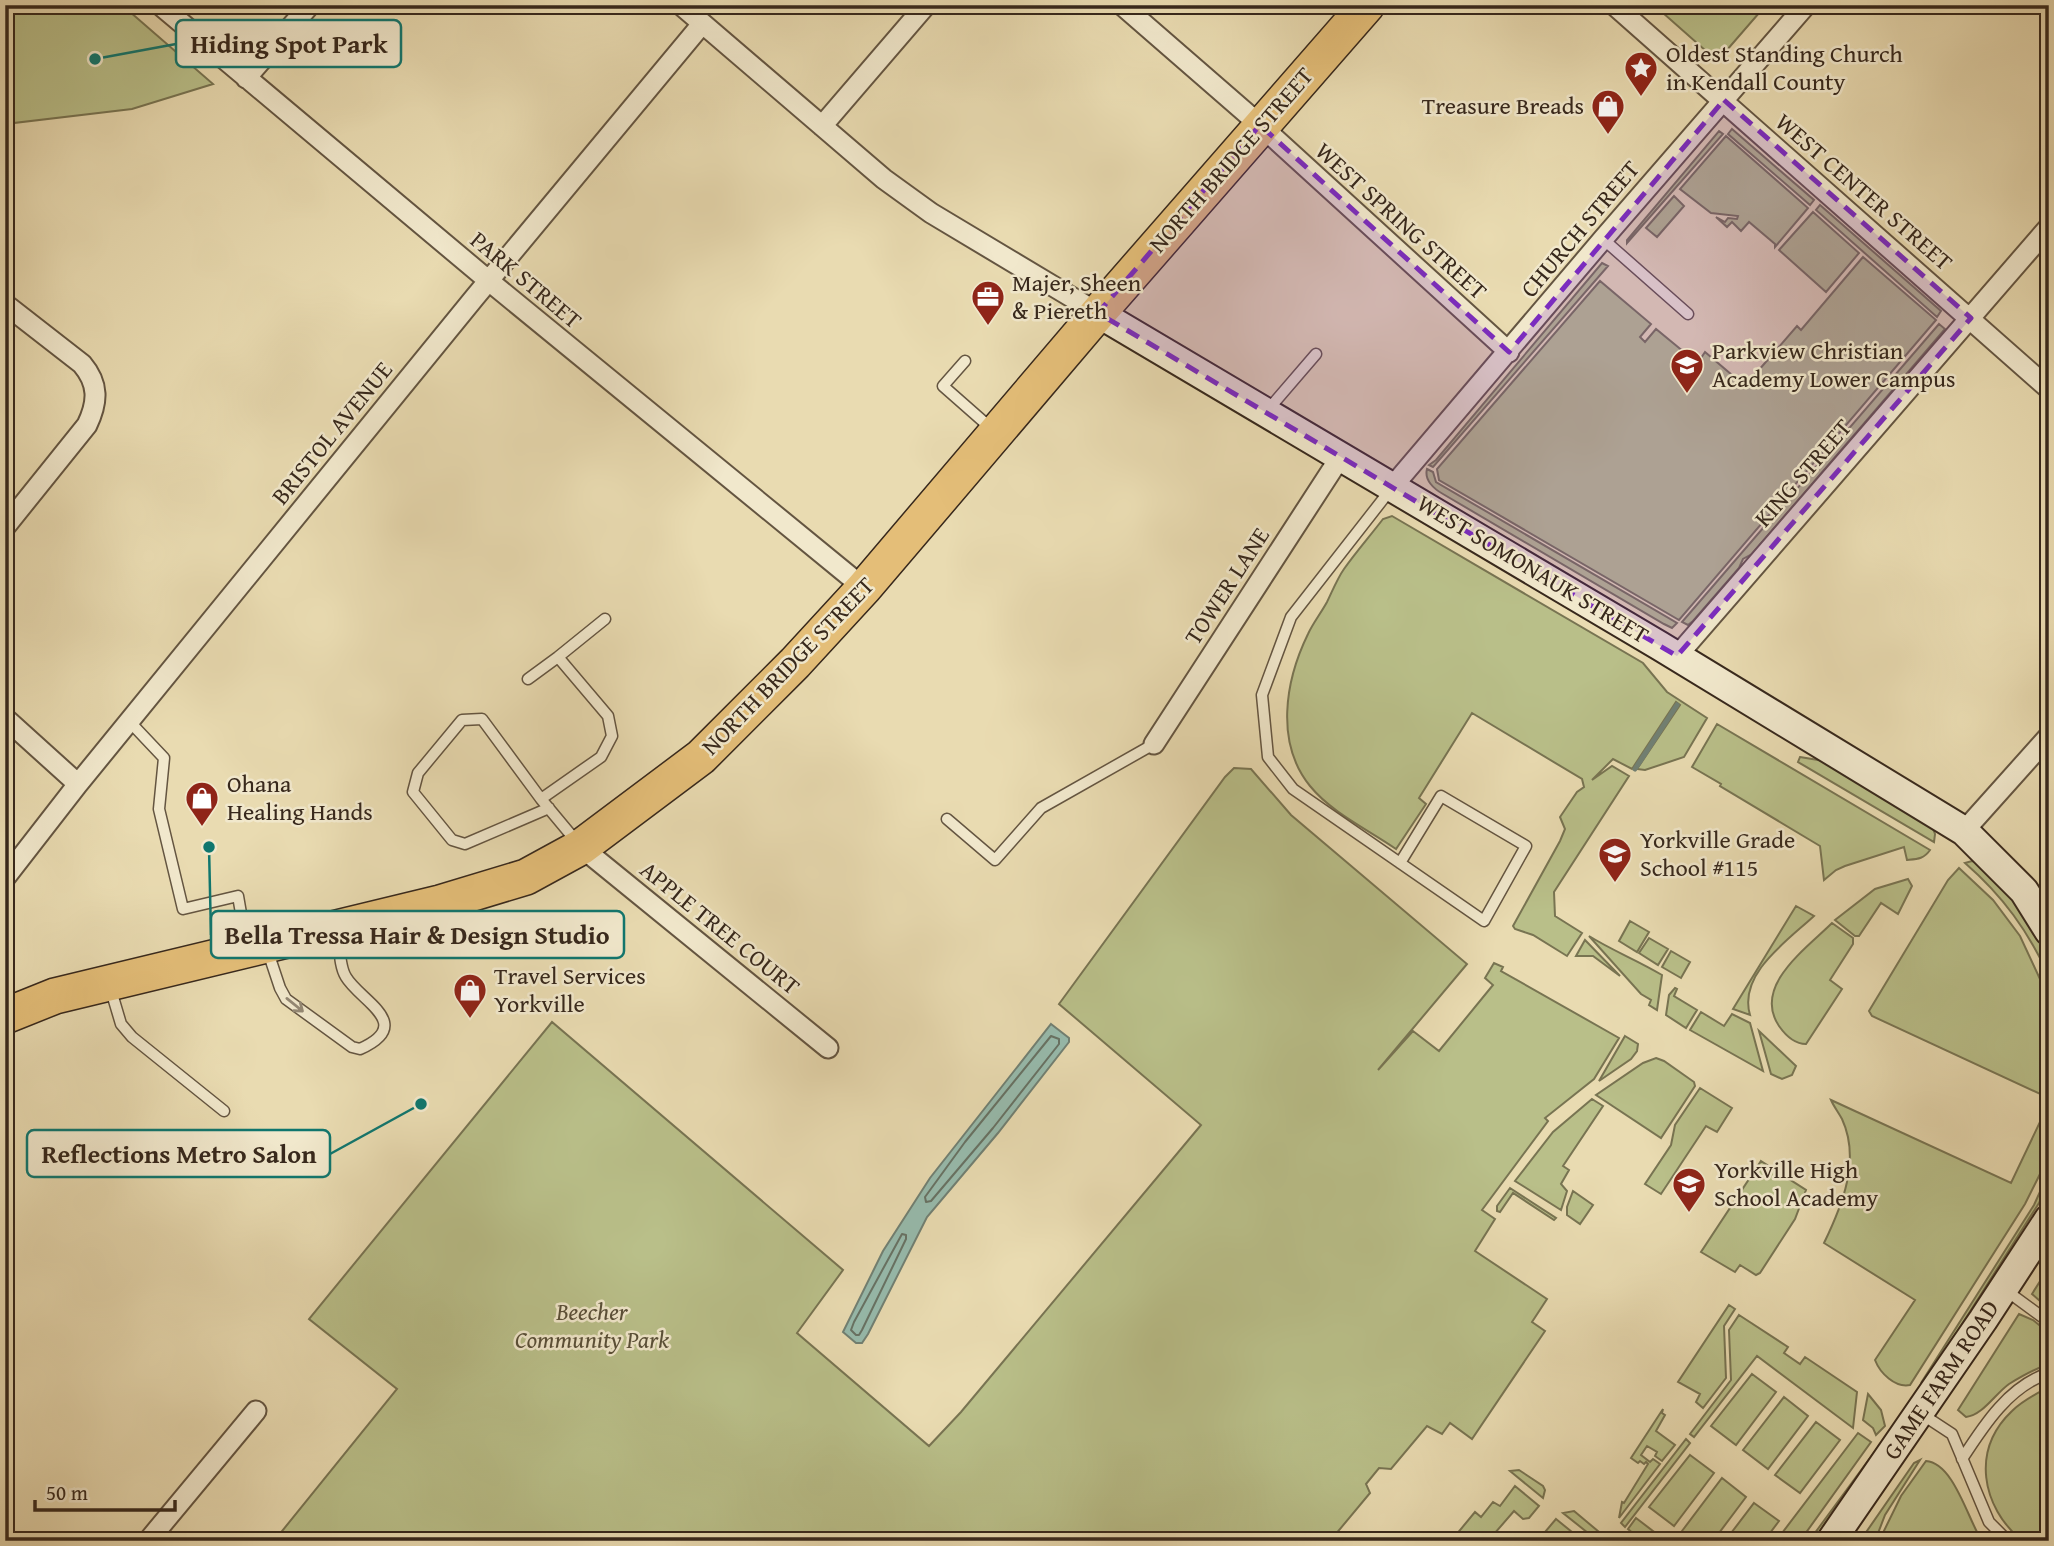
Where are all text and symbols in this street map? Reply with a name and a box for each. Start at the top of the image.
callout: Hiding Spot Park [176,20,401,67]
text: Hiding Spot Park [191,24,388,63]
place label: Oldest Standing Church in Kendall County [1666,36,1903,99]
place icon: Oldest Standing Church in Kendall County [1622,49,1660,98]
street label: NORTH BRIDGE STREET [1140,59,1321,260]
shop icon: Treasure Breads [1589,87,1627,136]
place label: Treasure Breads [1422,88,1584,123]
street label: WEST CENTER STREET [1768,105,1961,279]
street label: WEST SPRING STREET [1308,134,1495,307]
street label: CHURCH STREET [1512,152,1648,305]
street label: PARK STREET [463,222,590,337]
place label: Majer, Sheen & Piereth [1012,265,1142,328]
office icon: Majer, Sheen & Piereth [969,278,1007,327]
place label: Parkview Christian Academy Lower Campus [1712,333,1955,396]
school or university icon: Parkview Christian Academy Lower Campus [1668,346,1706,395]
street label: BRISTOL AVENUE [263,353,401,512]
street label: KING STREET [1746,411,1860,535]
street label: WEST SOMONAUK STREET [1411,485,1656,652]
street label: TOWER LANE [1175,520,1278,651]
street label: NORTH BRIDGE STREET [693,569,882,763]
place label: Ohana Healing Hands [227,766,373,829]
shop icon: Ohana Healing Hands [183,779,221,828]
place label: Yorkville Grade School #115 [1640,822,1795,885]
school or university icon: Yorkville Grade School #115 [1596,835,1634,884]
street label: APPLE TREE COURT [633,852,808,1003]
callout: Bella Tressa Hair & Design Studio [211,911,624,958]
text: Bella Tressa Hair & Design Studio [224,915,610,954]
place label: Travel Services Yorkville [494,958,646,1021]
shop icon: Travel Services Yorkville [451,971,489,1020]
one-way arrow [285,997,303,1013]
callout: Reflections Metro Salon [27,1130,330,1177]
text: Reflections Metro Salon [41,1134,317,1173]
place label: Yorkville High School Academy [1714,1152,1878,1215]
school or university icon: Yorkville High School Academy [1670,1165,1708,1214]
street label: GAME FARM ROAD [1874,1293,2007,1467]
park label: Beecher Community Park [515,1294,669,1357]
scale bar [35,1469,175,1513]
text: 50 m [46,1477,88,1508]

